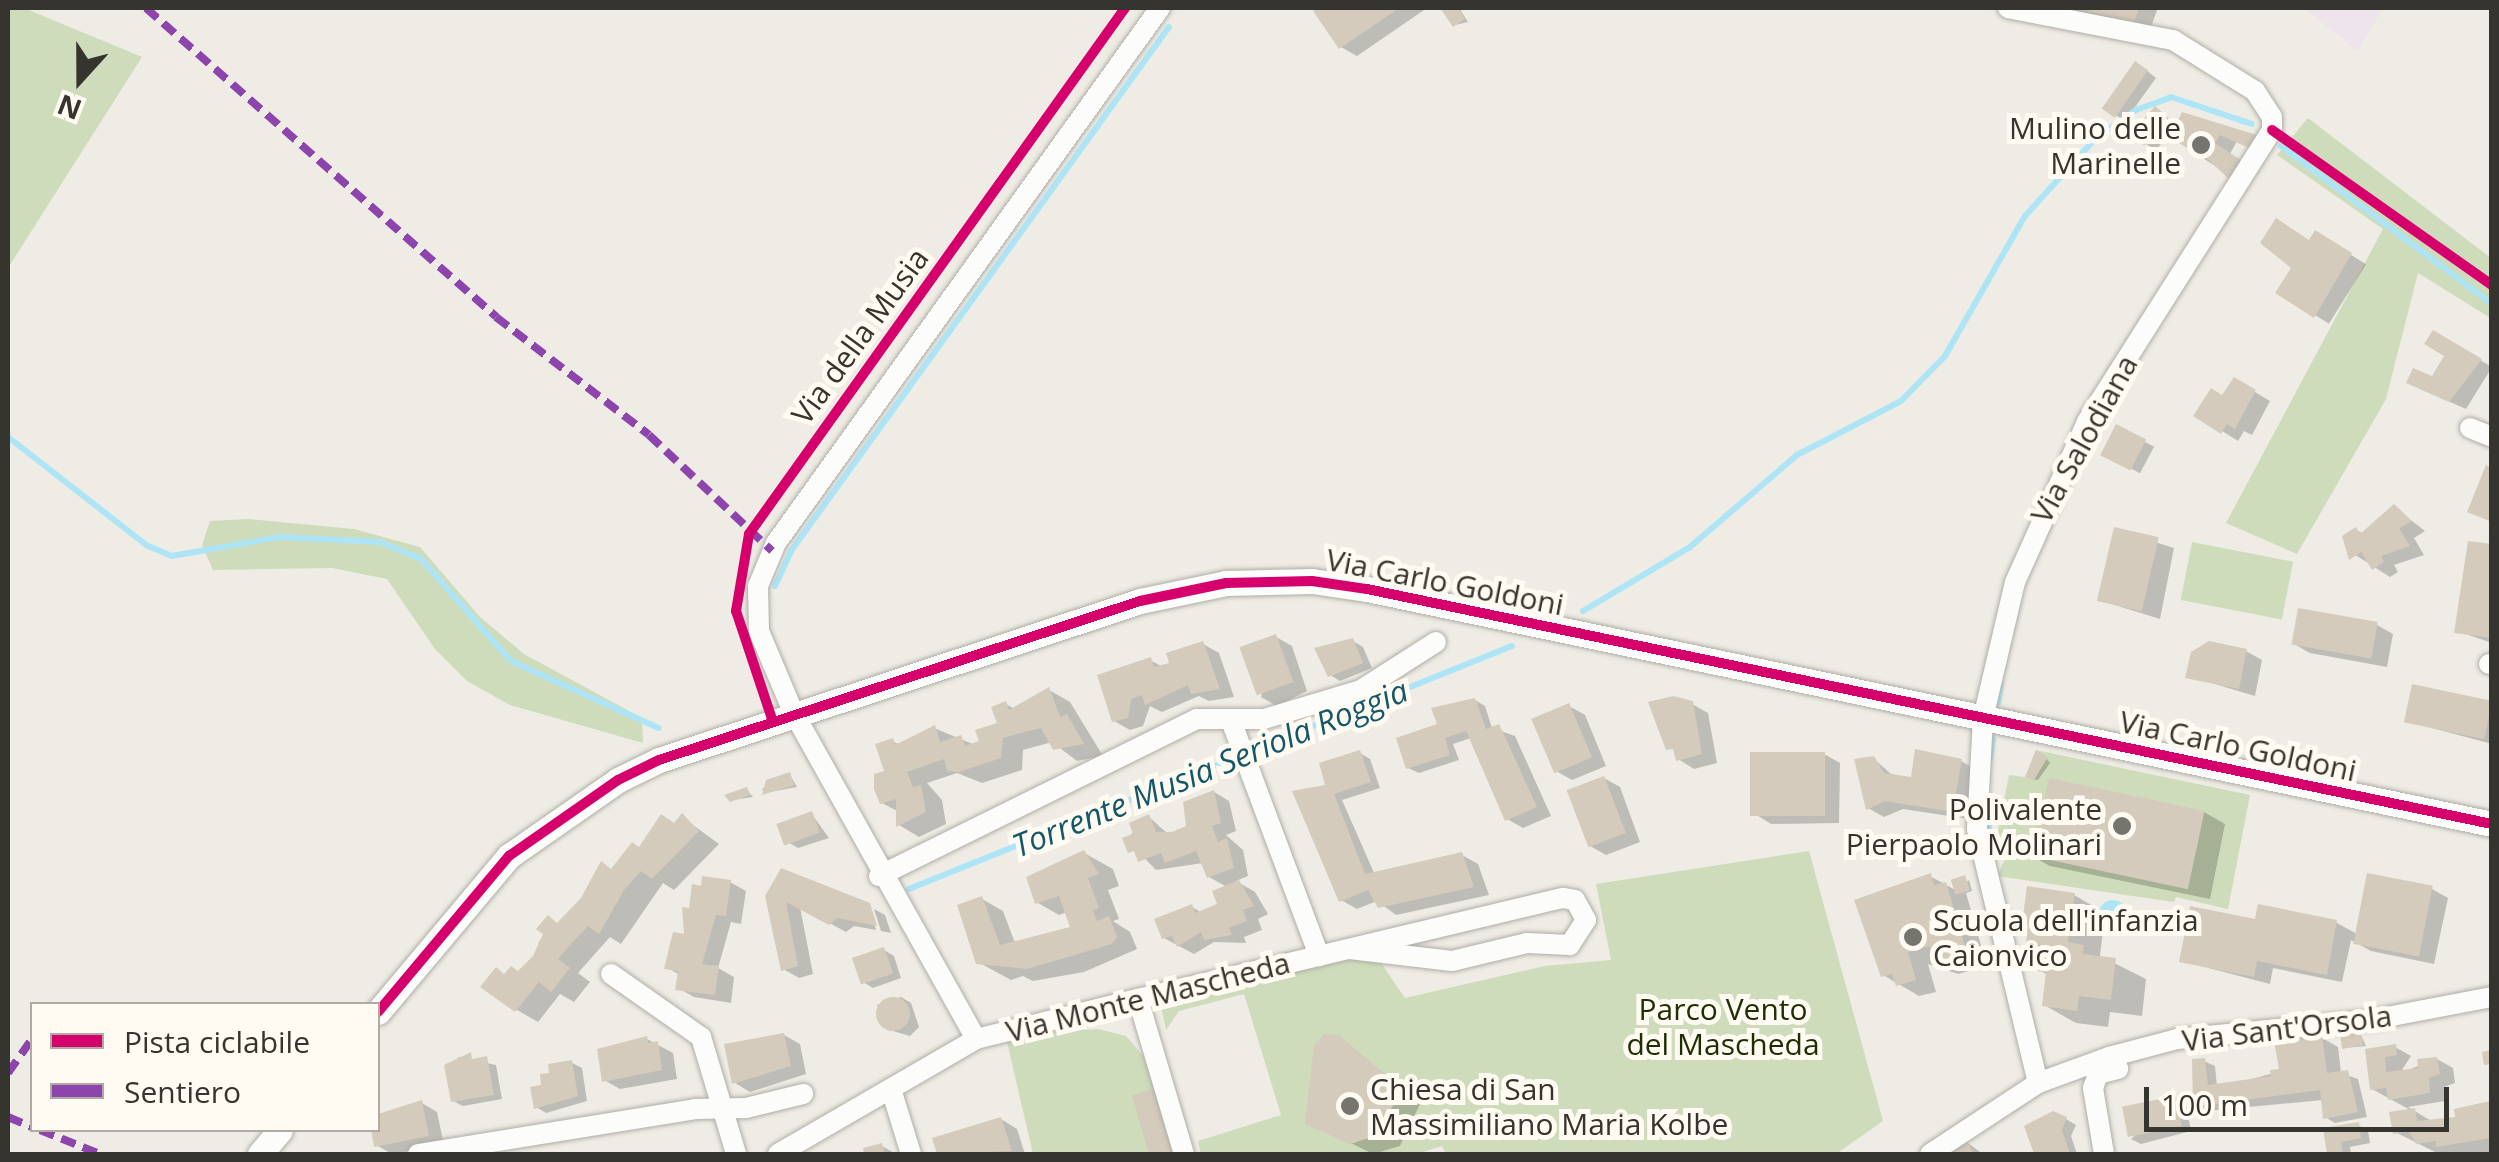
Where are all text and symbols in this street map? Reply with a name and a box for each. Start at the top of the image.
north arrow [30,30,130,130]
text: N [52,86,87,130]
place label: Mulino delle Marinelle [2009,110,2181,180]
marker: Mulino delle Marinelle [2190,134,2212,156]
street label: Via della Musia [784,241,936,431]
street label: Via Salodiana [2023,349,2145,529]
street label: Via Carlo Goldoni [1323,541,1567,623]
water label: Torrente Musia Seriola Roggia [1007,671,1413,865]
street label: Via Carlo Goldoni [2116,703,2360,789]
place label: Polivalente Pierpaolo Molinari [1846,791,2102,862]
marker: Polivalente Pierpaolo Molinari [2111,815,2133,837]
place label: Scuola dell'infanzia Caionvico [1933,902,2199,972]
marker: Scuola dell'infanzia Caionvico [1902,926,1924,948]
street label: Via Monte Mascheda [1002,944,1294,1050]
park label: Parco Vento del Mascheda [1626,991,1820,1062]
street label: Via Sant'Orsola [2180,997,2394,1059]
legend [30,1002,380,1132]
text: Pista ciclabile [124,1021,310,1062]
scale bar [2149,1067,2454,1129]
text: Sentiero [124,1071,241,1112]
place label: Chiesa di San Massimiliano Maria Kolbe [1370,1071,1728,1142]
text: 100 m [2161,1084,2248,1125]
marker: Chiesa di San Massimiliano Maria Kolbe [1339,1095,1361,1117]

